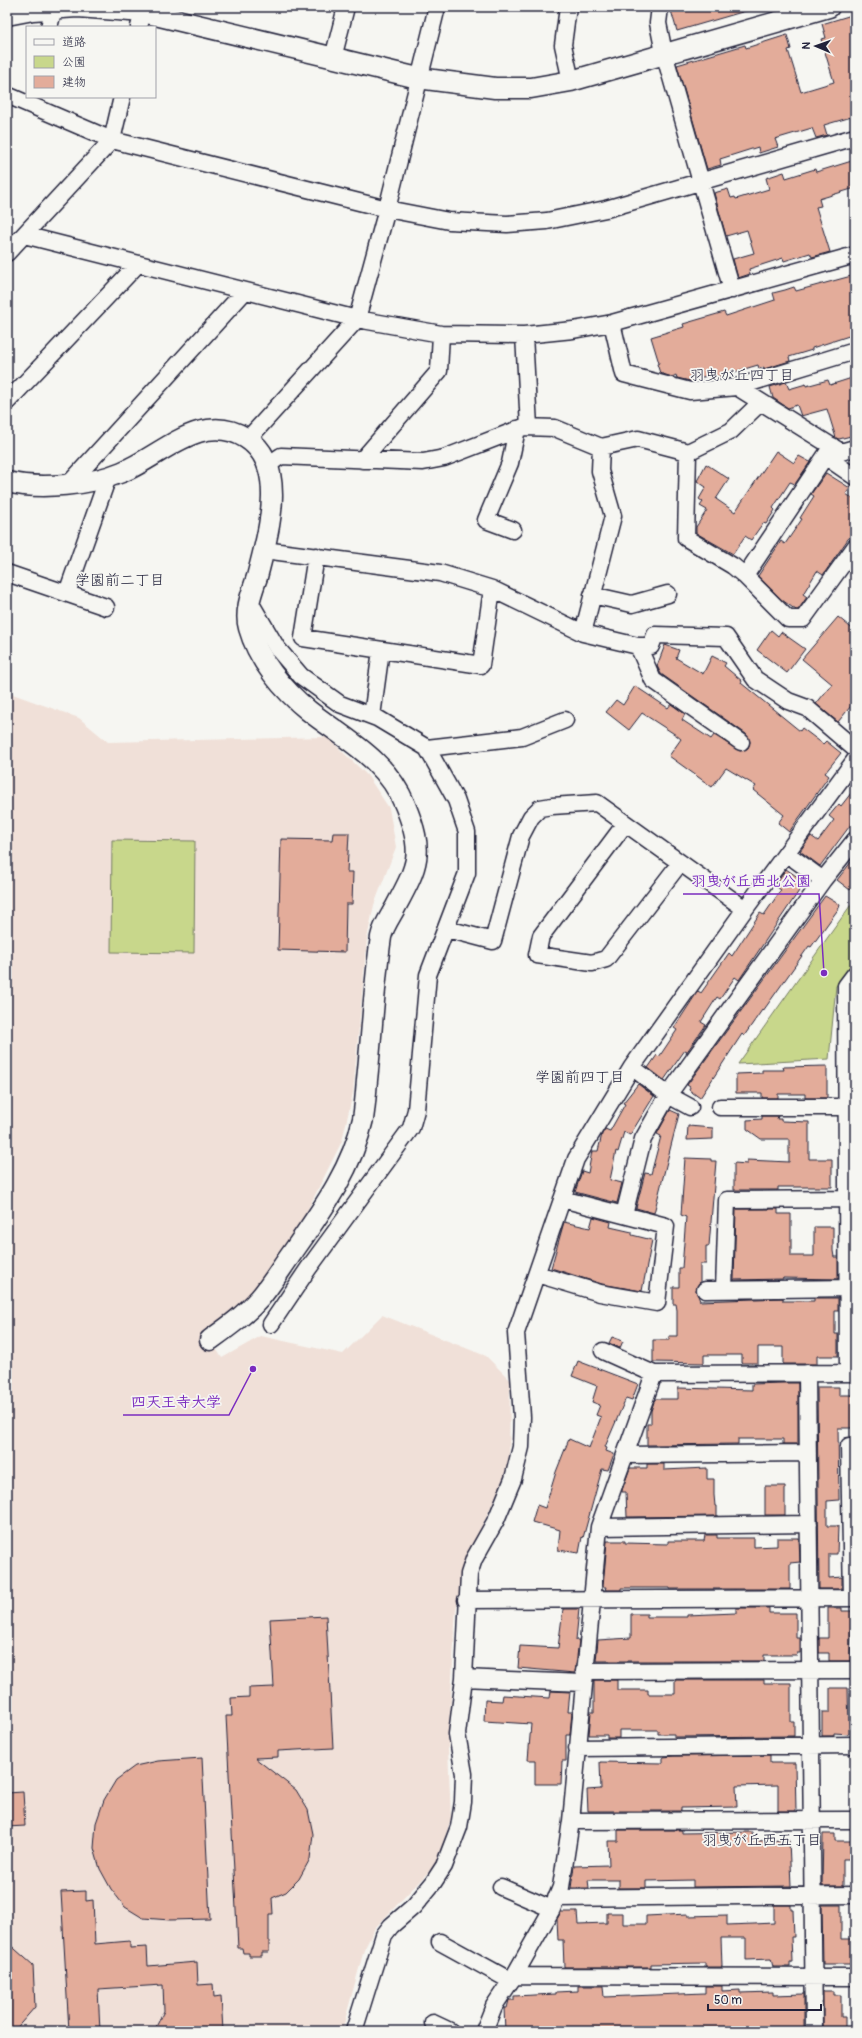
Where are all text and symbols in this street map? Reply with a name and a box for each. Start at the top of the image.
legend [26,26,156,98]
north arrow [796,26,836,66]
text: 道路 [62,35,86,50]
text: N [800,41,813,50]
text: 公園 [62,55,86,70]
text: 建物 [62,75,86,90]
district label: 羽曳が丘四丁目 [689,366,795,385]
district label: 学園前二丁目 [75,571,165,590]
callout: 羽曳が丘西北公園 [683,867,819,894]
text: 羽曳が丘西北公園 [691,872,811,891]
district label: 学園前四丁目 [535,1068,625,1087]
callout: 四天王寺大学 [123,1388,229,1415]
text: 四天王寺大学 [131,1393,221,1412]
district label: 羽曳が丘西五丁目 [702,1831,822,1850]
scale bar [708,1986,821,2012]
text: 50 m [714,1993,742,2008]

